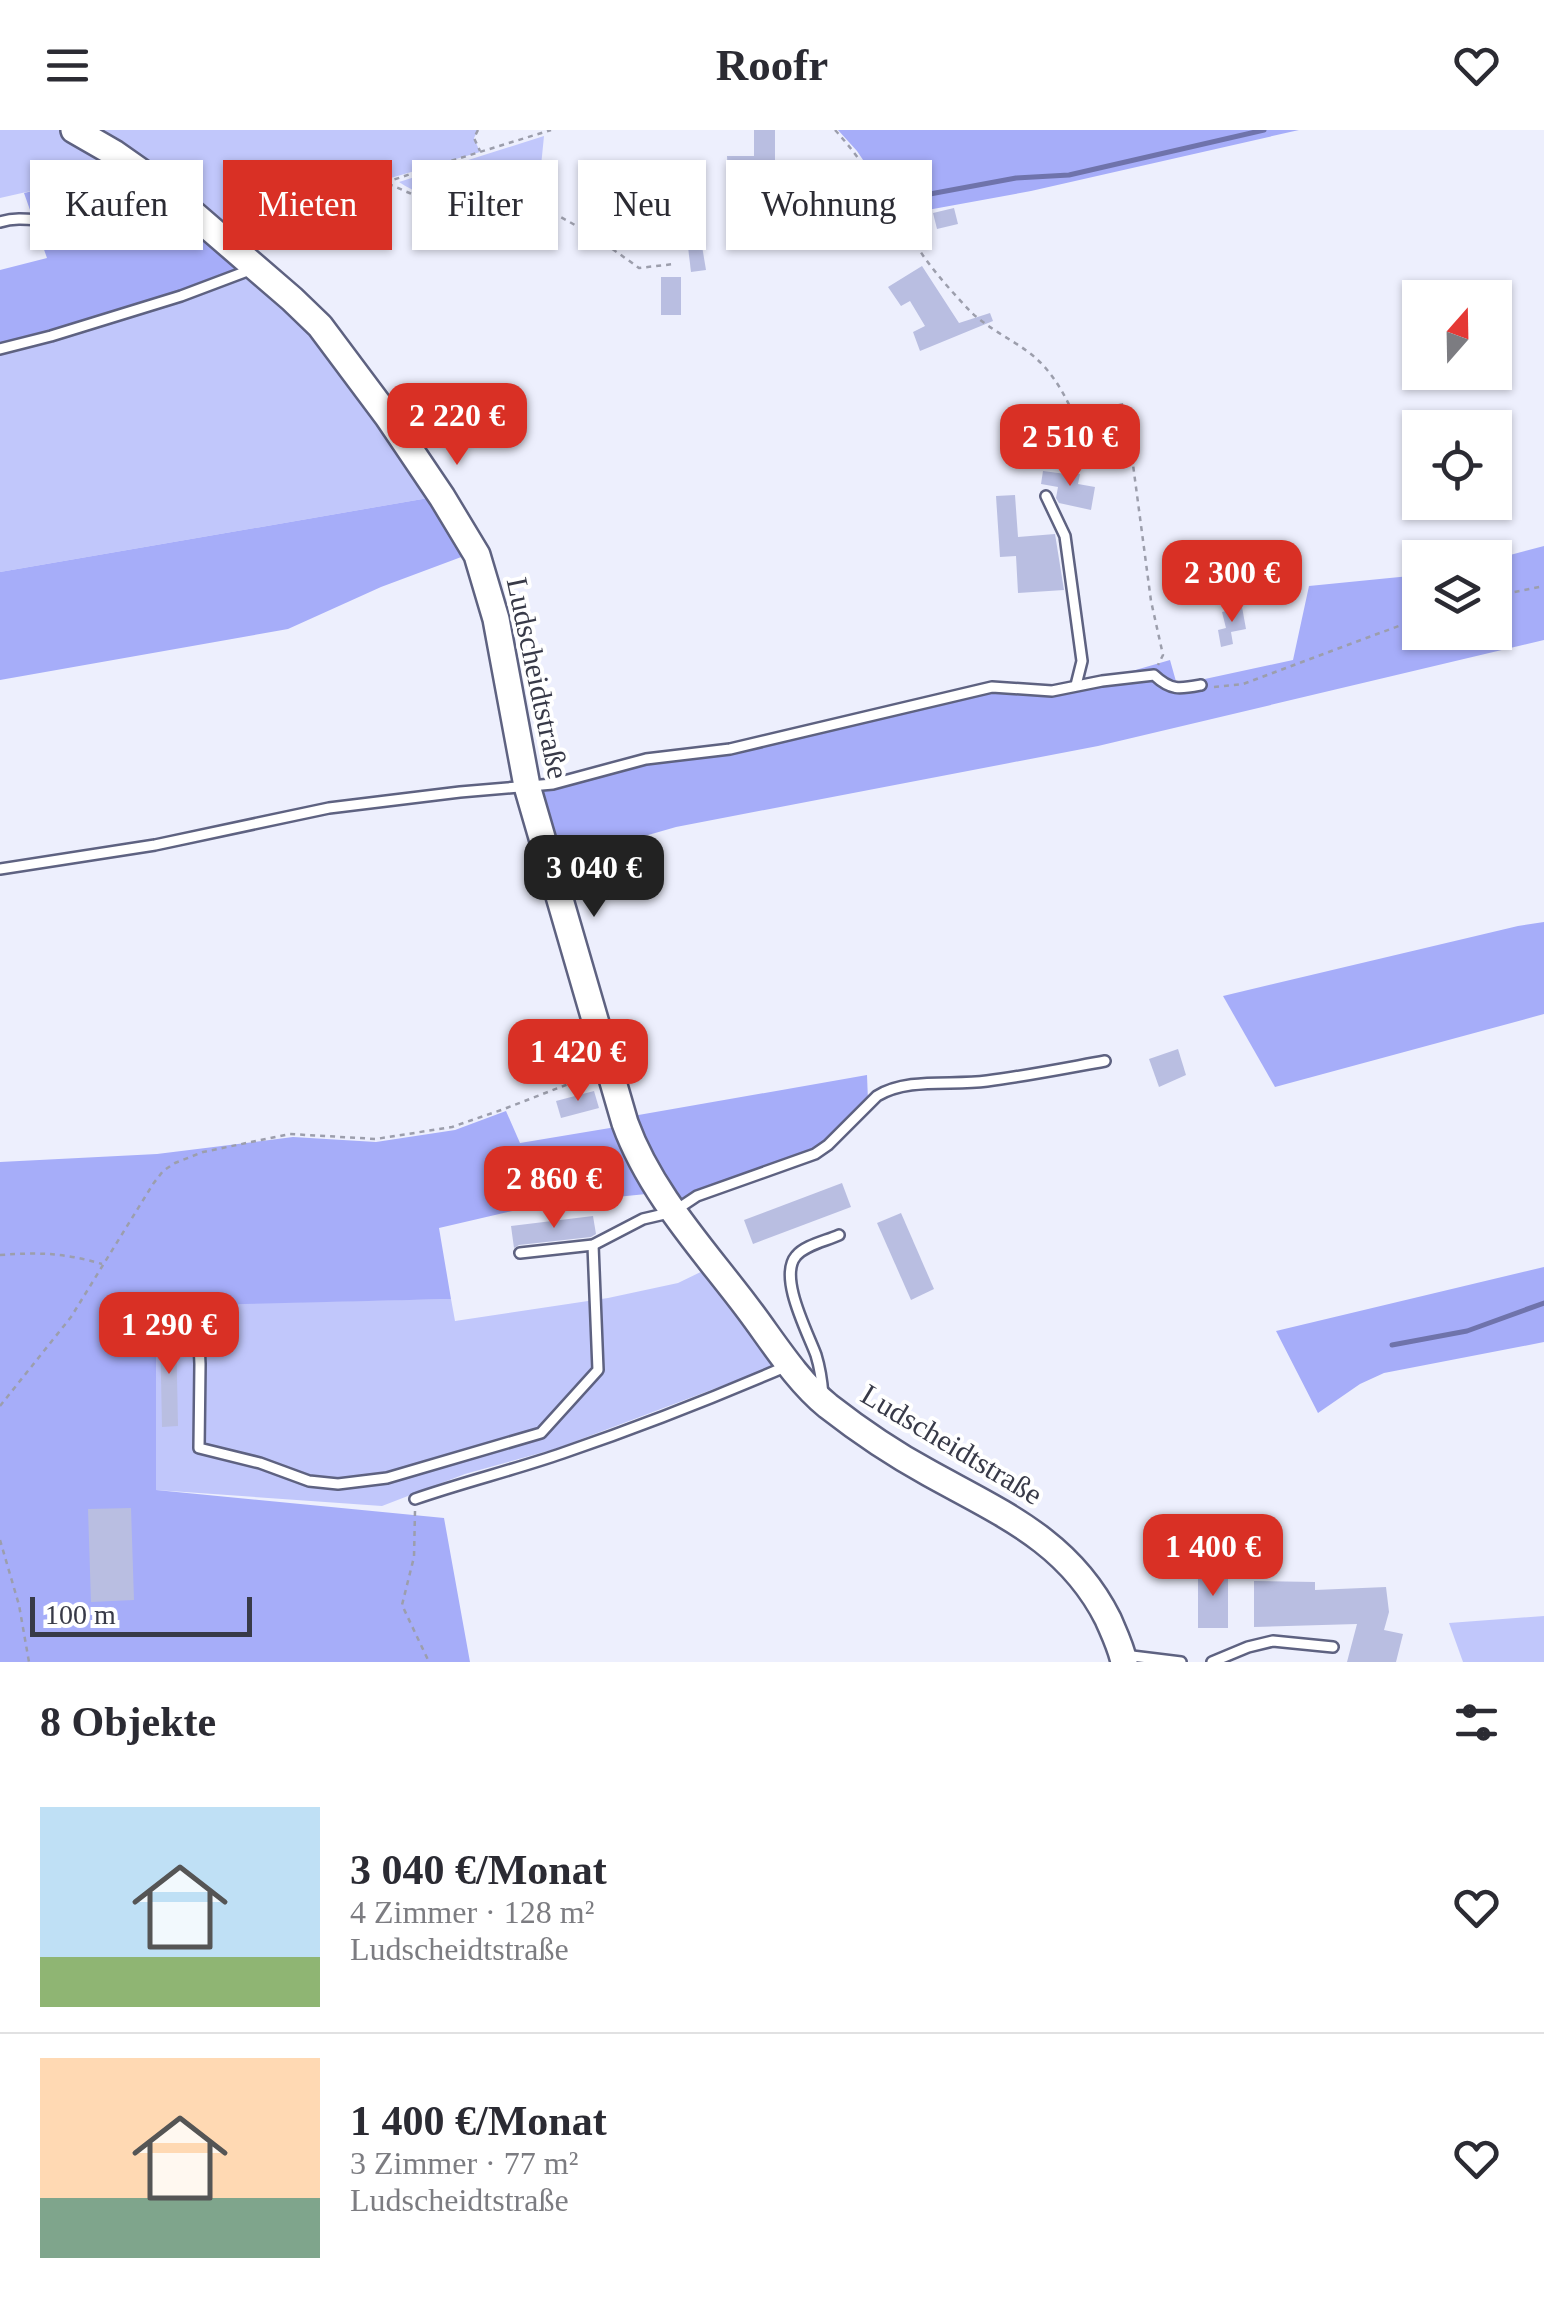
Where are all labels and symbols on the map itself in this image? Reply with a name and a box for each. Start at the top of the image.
north arrow [1402,280,1512,390]
pin: 2 220 € [365,383,549,468]
pin: 2 510 € [978,404,1162,489]
pin: 2 300 € [1140,540,1324,625]
street label: Ludscheidtstraße [501,574,575,782]
pin: 3 040 € [502,835,686,920]
pin: 1 420 € [486,1019,670,1104]
pin: 2 860 € [462,1146,646,1231]
pin: 1 290 € [77,1292,261,1377]
street label: Ludscheidtstraße [856,1377,1048,1511]
pin: 1 400 € [1121,1514,1305,1599]
scale bar [30,1592,252,1636]

